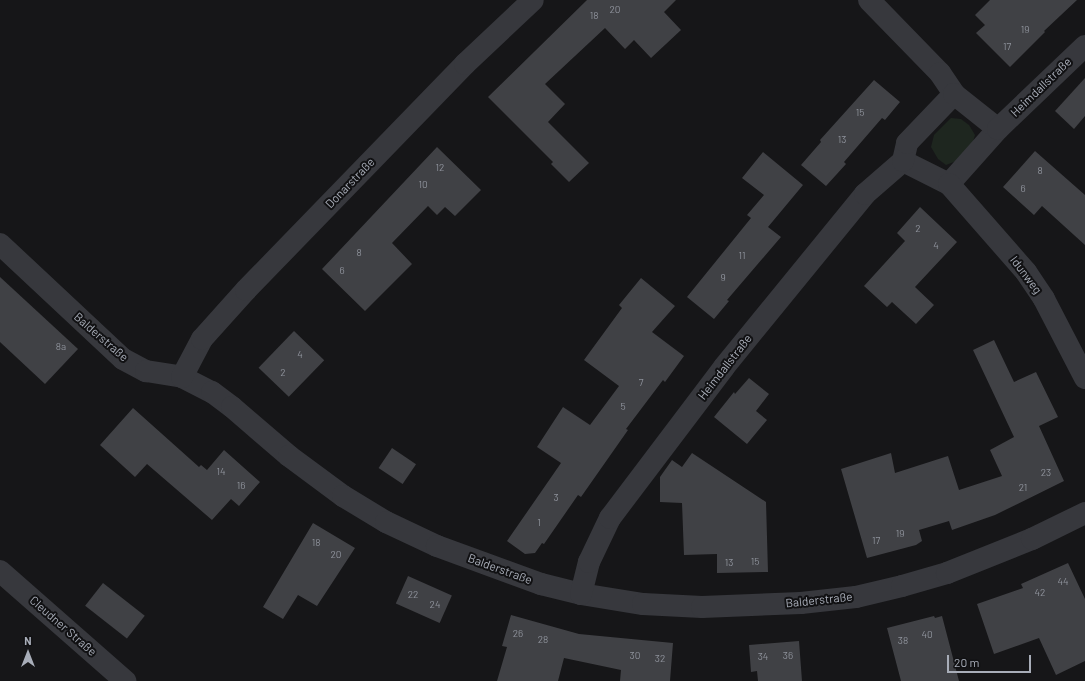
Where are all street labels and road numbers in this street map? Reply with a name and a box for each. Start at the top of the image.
street label: Heimdallstraße [1008,54,1074,120]
street label: Donarstraße [322,155,378,211]
street label: Idunweg [1007,253,1045,297]
street label: Balderstraße [71,309,131,365]
street label: Heimdallstraße [695,331,755,403]
street label: Balderstraße [466,551,534,587]
street label: Balderstraße [785,589,853,611]
street label: Cleudner Straße [27,593,99,659]

